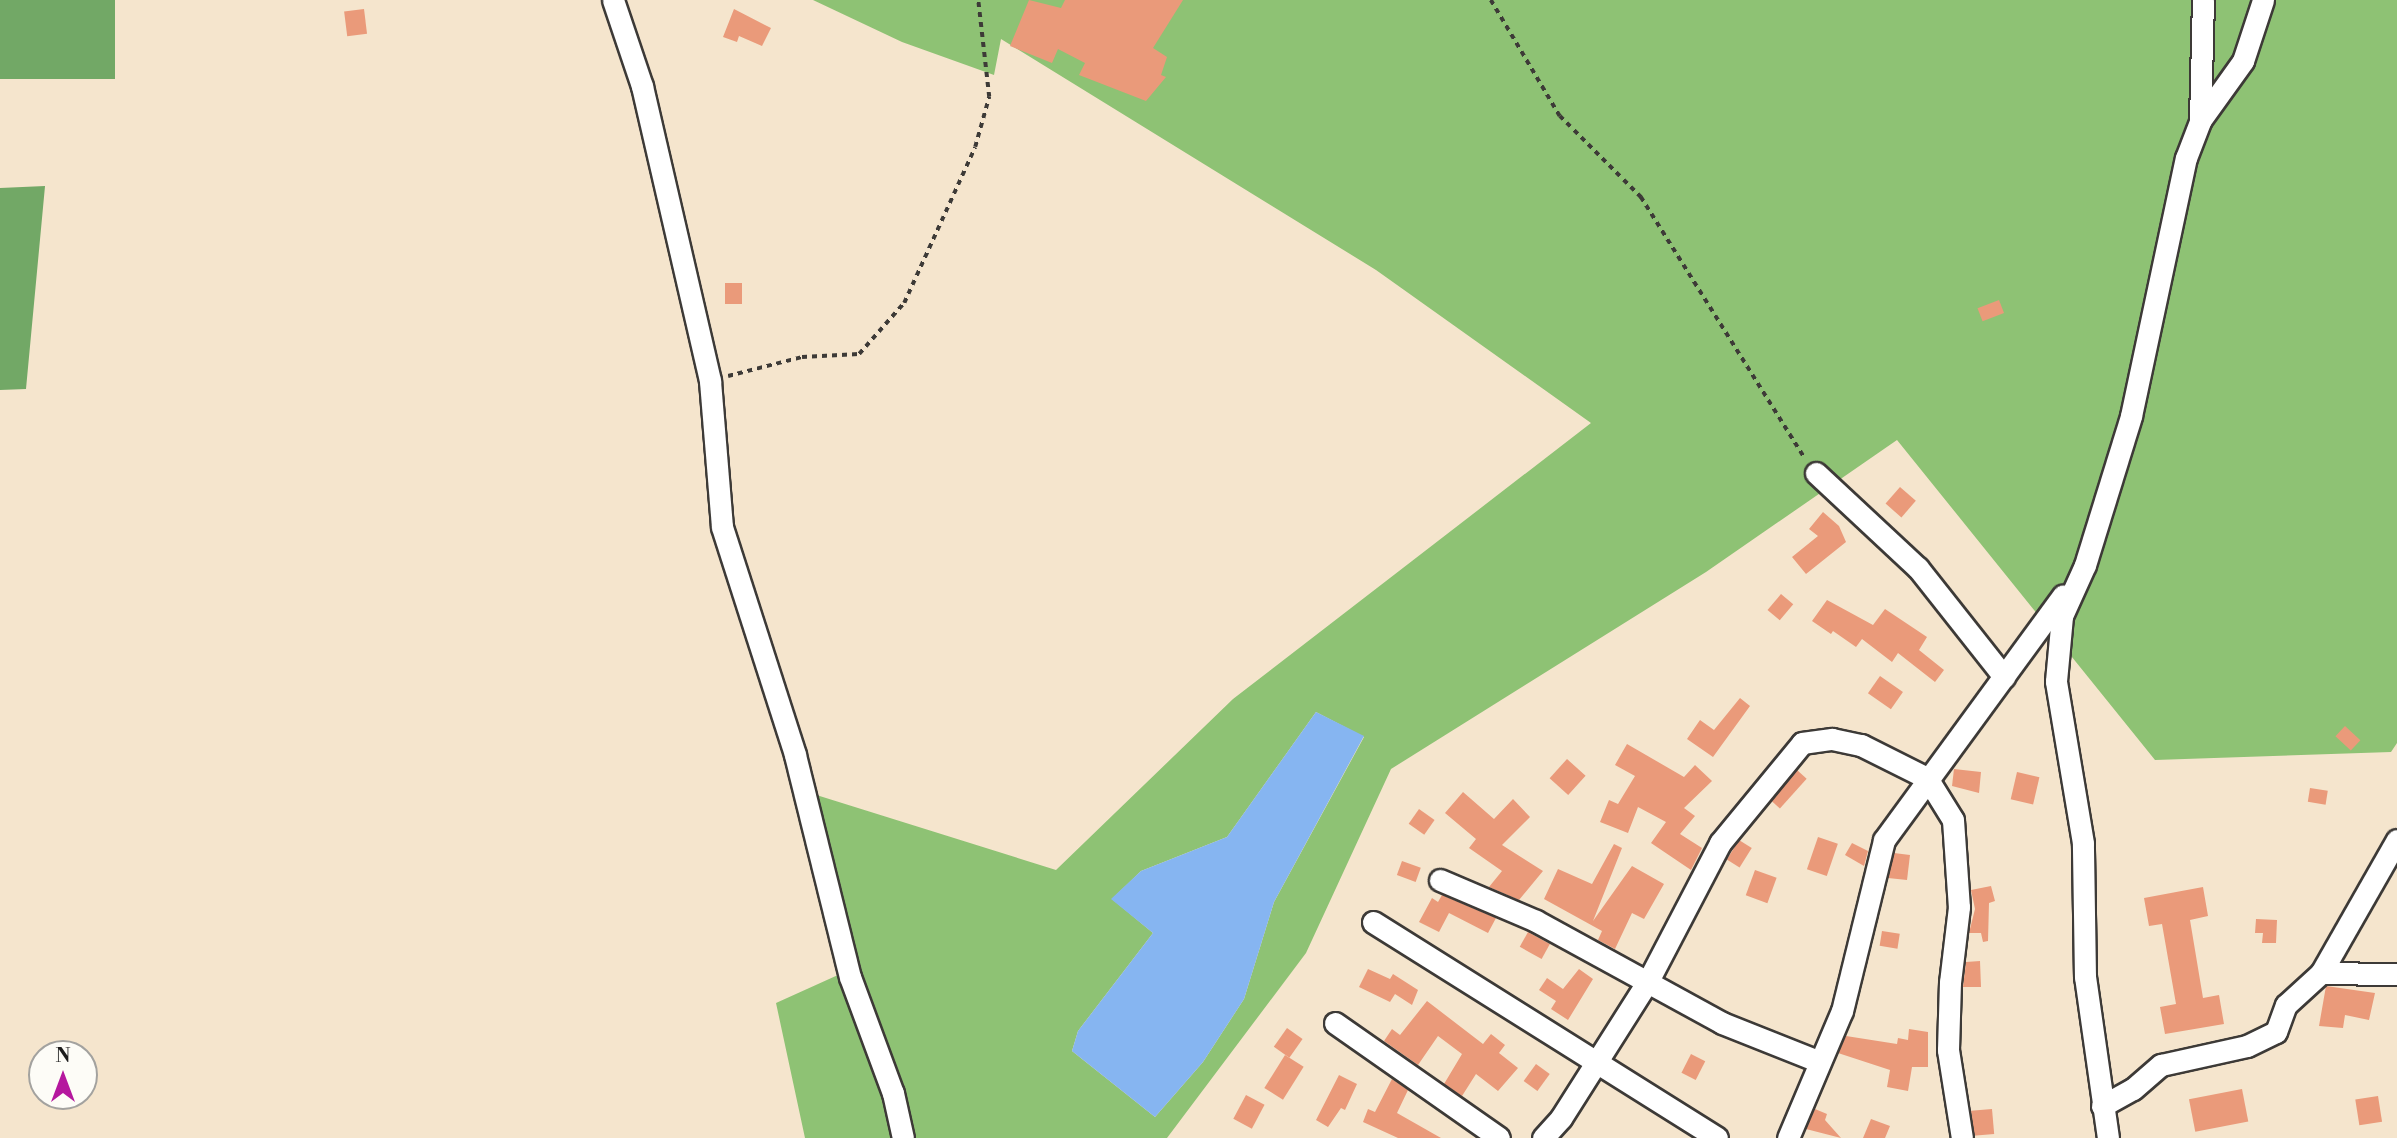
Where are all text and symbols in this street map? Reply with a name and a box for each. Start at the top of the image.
north arrow [28,1040,98,1110]
text: N [55,1044,71,1068]

